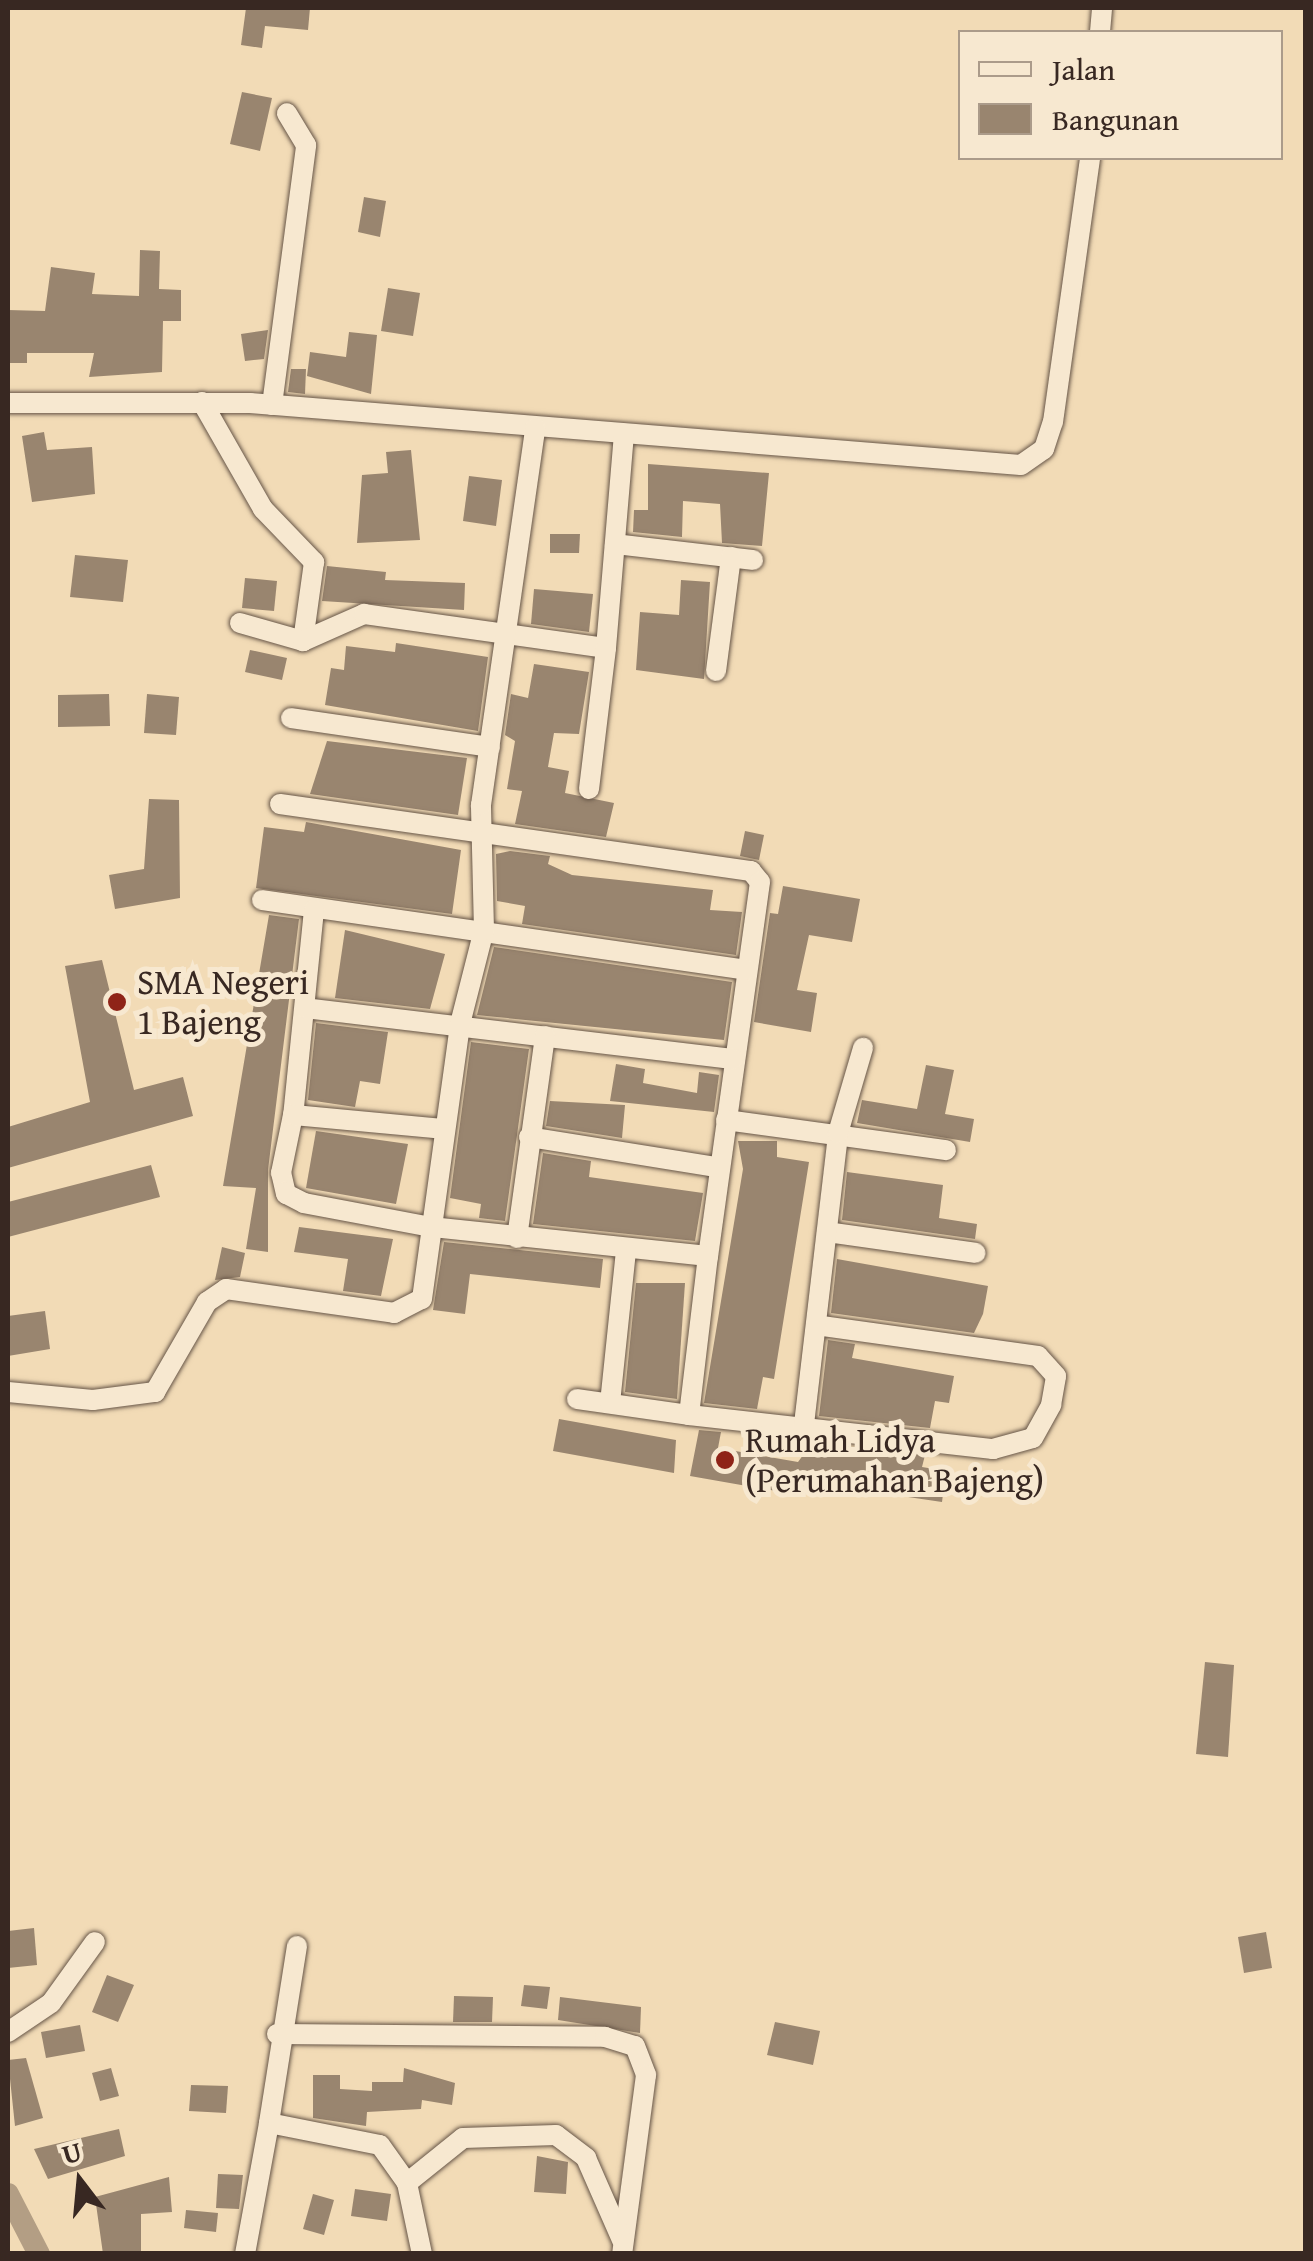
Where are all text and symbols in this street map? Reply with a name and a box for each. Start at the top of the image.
legend [958,30,1283,160]
text: Jalan [1052,47,1115,91]
text: Bangunan [1052,97,1179,141]
place label: SMA Negeri 1 Bajeng [137,961,309,1043]
marker: SMA Negeri 1 Bajeng [106,991,128,1013]
place label: Rumah Lidya (Perumahan Bajeng) [745,1419,1044,1501]
marker: Rumah Lidya (Perumahan Bajeng) [714,1449,736,1471]
text: U [57,2129,86,2174]
north arrow [30,2131,130,2231]

